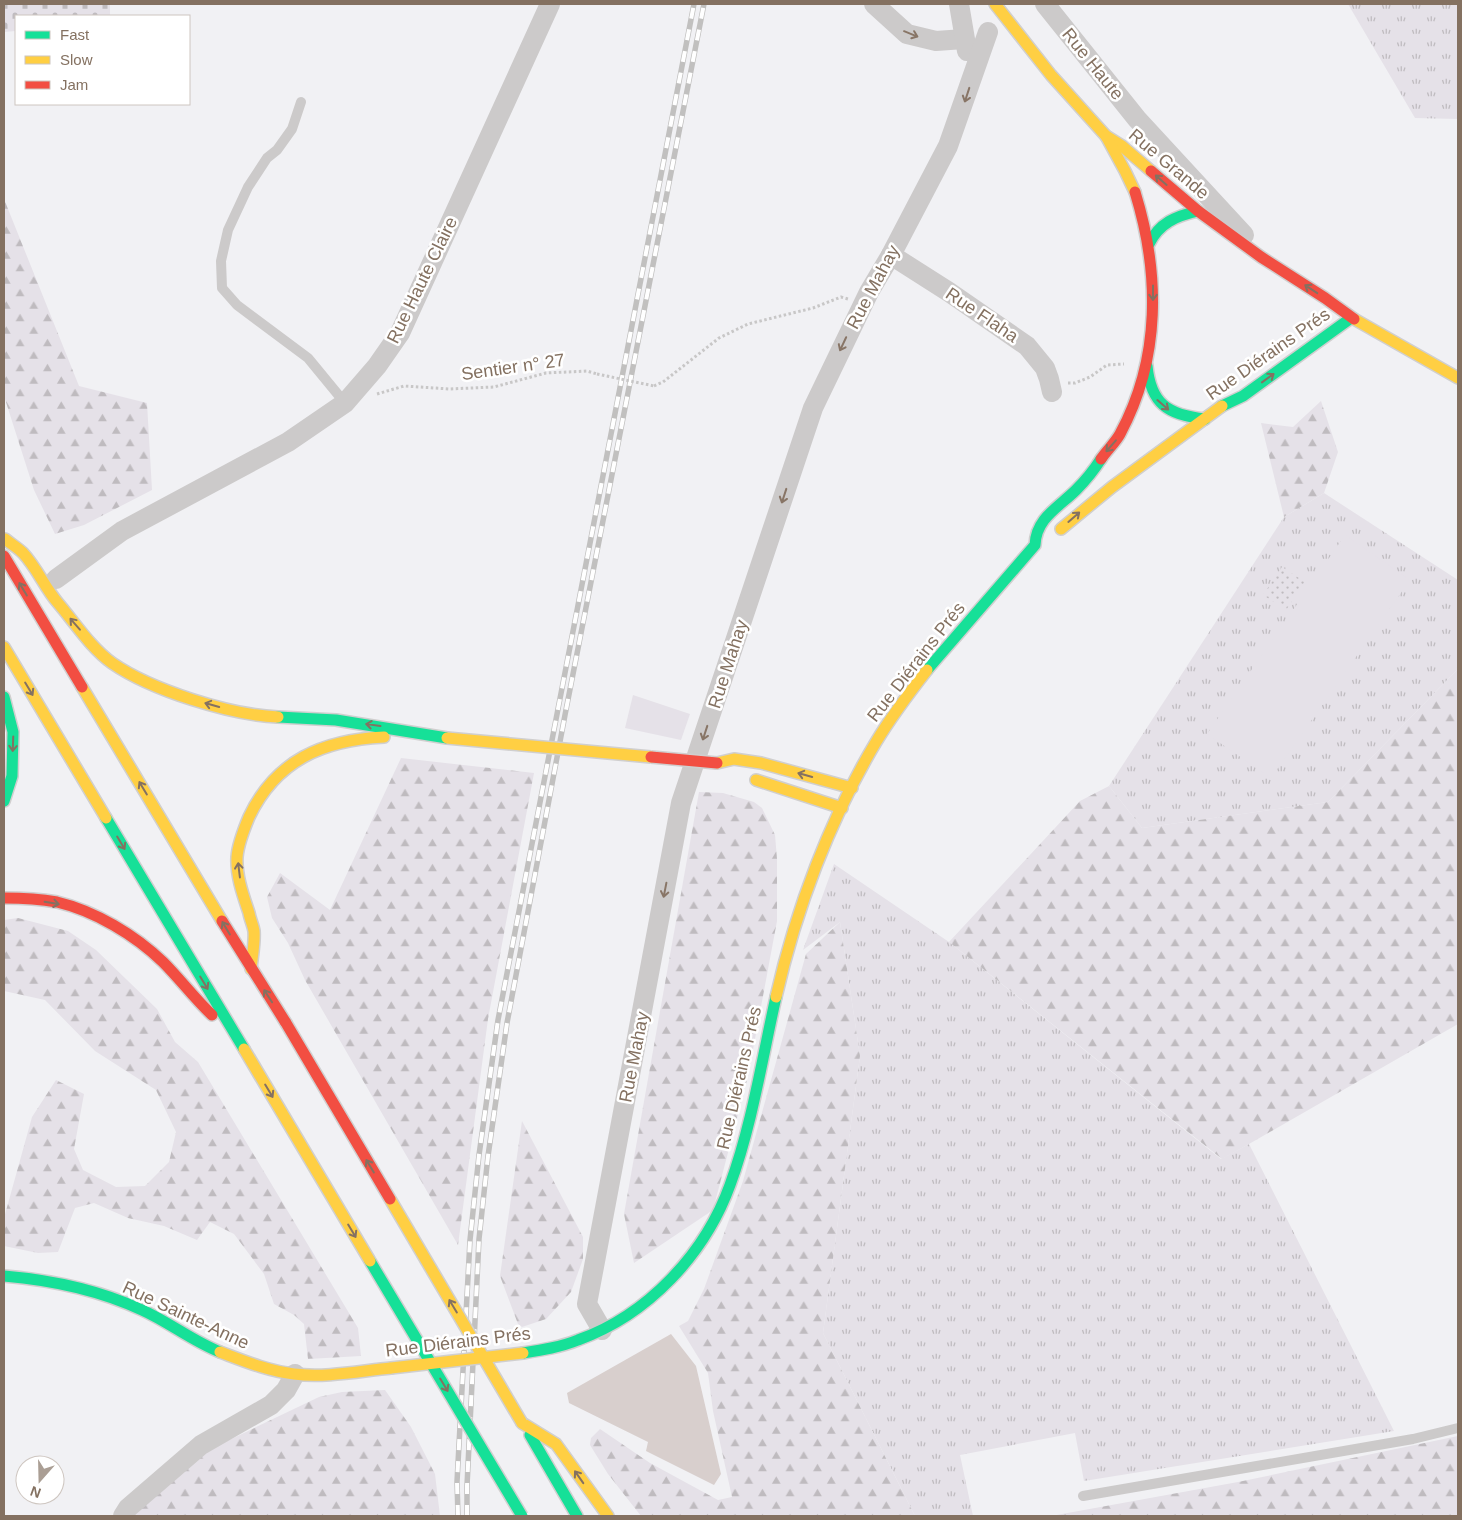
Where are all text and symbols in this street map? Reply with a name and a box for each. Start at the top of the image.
legend [15,15,190,105]
street label: Rue Haute [1058,24,1128,104]
text: Fast [60,26,90,43]
one-way arrow [903,30,918,39]
text: Slow [60,51,93,68]
text: Jam [60,76,88,93]
one-way arrow [961,86,971,102]
street label: Rue Grande [1125,125,1213,203]
one-way arrow [1154,174,1167,186]
street label: Rue Haute Claire [383,214,461,346]
street label: Rue Mahay [843,242,903,332]
street label: Rue Flaha [942,283,1023,347]
one-way arrow [1148,284,1158,300]
one-way arrow [1305,284,1319,294]
street label: Rue Diérains Prés [1202,304,1334,404]
one-way arrow [837,336,847,351]
street label: Sentier n° 27 [460,350,566,384]
one-way arrow [1261,373,1275,383]
one-way arrow [1157,399,1170,410]
one-way arrow [1105,440,1116,453]
one-way arrow [779,487,788,503]
one-way arrow [1067,512,1080,523]
one-way arrow [18,582,28,596]
street label: Rue Diérains Prés [863,598,969,726]
street label: Rue Mahay [704,617,752,711]
one-way arrow [70,618,81,631]
one-way arrow [24,681,34,695]
one-way arrow [205,700,221,710]
one-way arrow [366,720,382,730]
one-way arrow [699,724,709,740]
one-way arrow [8,736,18,752]
one-way arrow [798,769,814,779]
one-way arrow [137,782,147,796]
one-way arrow [116,836,126,851]
one-way arrow [234,863,244,879]
one-way arrow [660,881,669,897]
one-way arrow [44,898,60,908]
one-way arrow [221,921,231,935]
one-way arrow [200,975,210,989]
one-way arrow [263,989,274,1003]
street label: Rue Diérains Prés [713,1005,765,1151]
street label: Rue Mahay [615,1010,653,1104]
one-way arrow [264,1084,274,1098]
one-way arrow [365,1159,375,1173]
one-way arrow [347,1223,357,1237]
street label: Rue Sainte-Anne [120,1277,252,1353]
one-way arrow [448,1299,458,1313]
street label: Rue Diérains Prés [384,1323,532,1361]
one-way arrow [439,1378,449,1392]
north arrow [15,1455,65,1505]
one-way arrow [574,1470,584,1484]
text: N [28,1483,43,1501]

